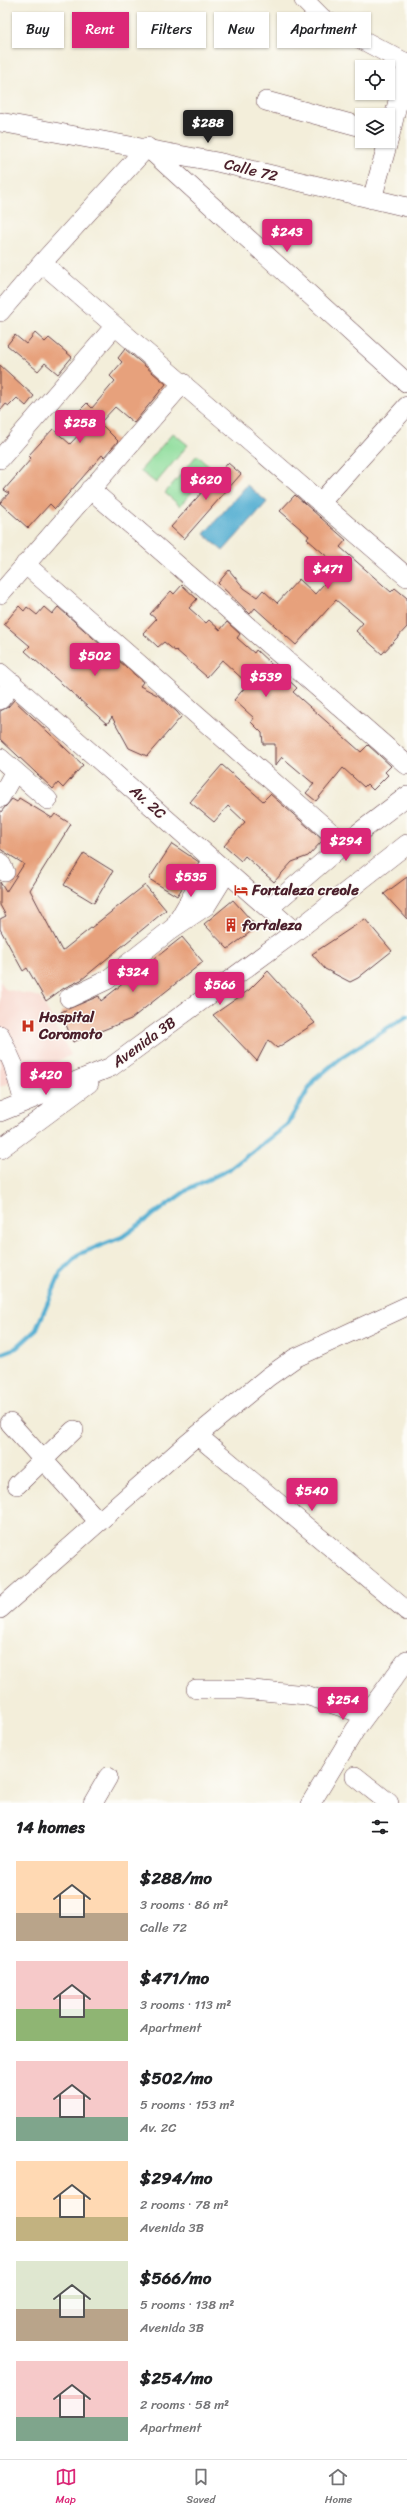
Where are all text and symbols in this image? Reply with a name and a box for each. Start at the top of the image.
chip: Buy [12,12,64,48]
chip: Rent [72,12,129,48]
chip: Filters [137,12,206,48]
chip: New [214,12,269,48]
chip: Apartment [277,12,371,48]
map controls [355,60,395,148]
button: locate [355,60,395,100]
button: layers [355,108,395,148]
pin: $288 [184,110,232,144]
text: $288 [192,111,224,134]
street label: Calle 72 [222,151,281,189]
pin: $243 [263,219,311,253]
text: $243 [271,220,303,243]
pin: $258 [56,410,104,444]
text: $258 [64,411,96,434]
pin: $620 [182,467,230,501]
text: $620 [190,468,222,491]
pin: $471 [304,556,352,590]
text: $471 [313,557,343,580]
pin: $502 [71,643,119,677]
text: $502 [79,644,111,667]
pin: $539 [242,664,290,698]
text: $539 [250,665,282,688]
street label: Av. 2C [123,778,173,826]
pin: $294 [322,828,370,862]
text: $294 [330,829,362,852]
pin: $535 [167,864,215,898]
text: $535 [175,865,207,888]
place label: Fortaleza creole [251,877,359,903]
hotel icon: Fortaleza creole [233,882,249,898]
place label: fortaleza [242,912,303,938]
building icon: fortaleza [223,917,239,933]
pin: $324 [109,959,157,993]
text: $324 [117,960,149,983]
pin: $566 [196,972,244,1006]
text: $566 [204,973,236,996]
place label: Hospital Coromoto [38,1004,103,1047]
street label: Avenida 3B [106,1009,182,1075]
hospital icon: Hospital Coromoto [20,1018,36,1034]
pin: $420 [22,1062,70,1096]
text: $420 [30,1063,62,1086]
pin: $540 [288,1478,336,1512]
text: $540 [295,1479,329,1502]
pin: $254 [319,1687,367,1721]
text: $254 [327,1688,359,1711]
text: 14 homes [16,1812,85,1842]
icon: filters [369,1816,391,1838]
text: $288/mo [140,1863,212,1893]
icon: home [48,1877,96,1925]
text: 3 rooms · 86 m² [140,1893,228,1916]
text: Calle 72 [140,1916,187,1939]
text: $471/mo [140,1963,209,1993]
icon: home [48,1977,96,2025]
text: 3 rooms · 113 m² [140,1993,231,2016]
text: Apartment [140,2016,201,2039]
text: $502/mo [140,2063,213,2093]
icon: home [48,2077,96,2125]
text: 5 rooms · 153 m² [140,2093,235,2116]
text: Av. 2C [140,2116,176,2139]
text: $294/mo [140,2163,212,2193]
icon: home [48,2177,96,2225]
text: 2 rooms · 78 m² [140,2193,229,2216]
text: Avenida 3B [140,2216,204,2239]
text: $566/mo [140,2263,211,2293]
icon: home [48,2277,96,2325]
text: 5 rooms · 138 m² [140,2293,234,2316]
text: Avenida 3B [140,2316,204,2339]
text: $254/mo [140,2363,212,2393]
icon: home [48,2377,96,2425]
text: 2 rooms · 58 m² [140,2393,229,2416]
text: Apartment [140,2416,201,2439]
tab: Map [55,2466,77,2509]
tab: Saved [186,2466,215,2509]
tab: Home [325,2466,352,2509]

